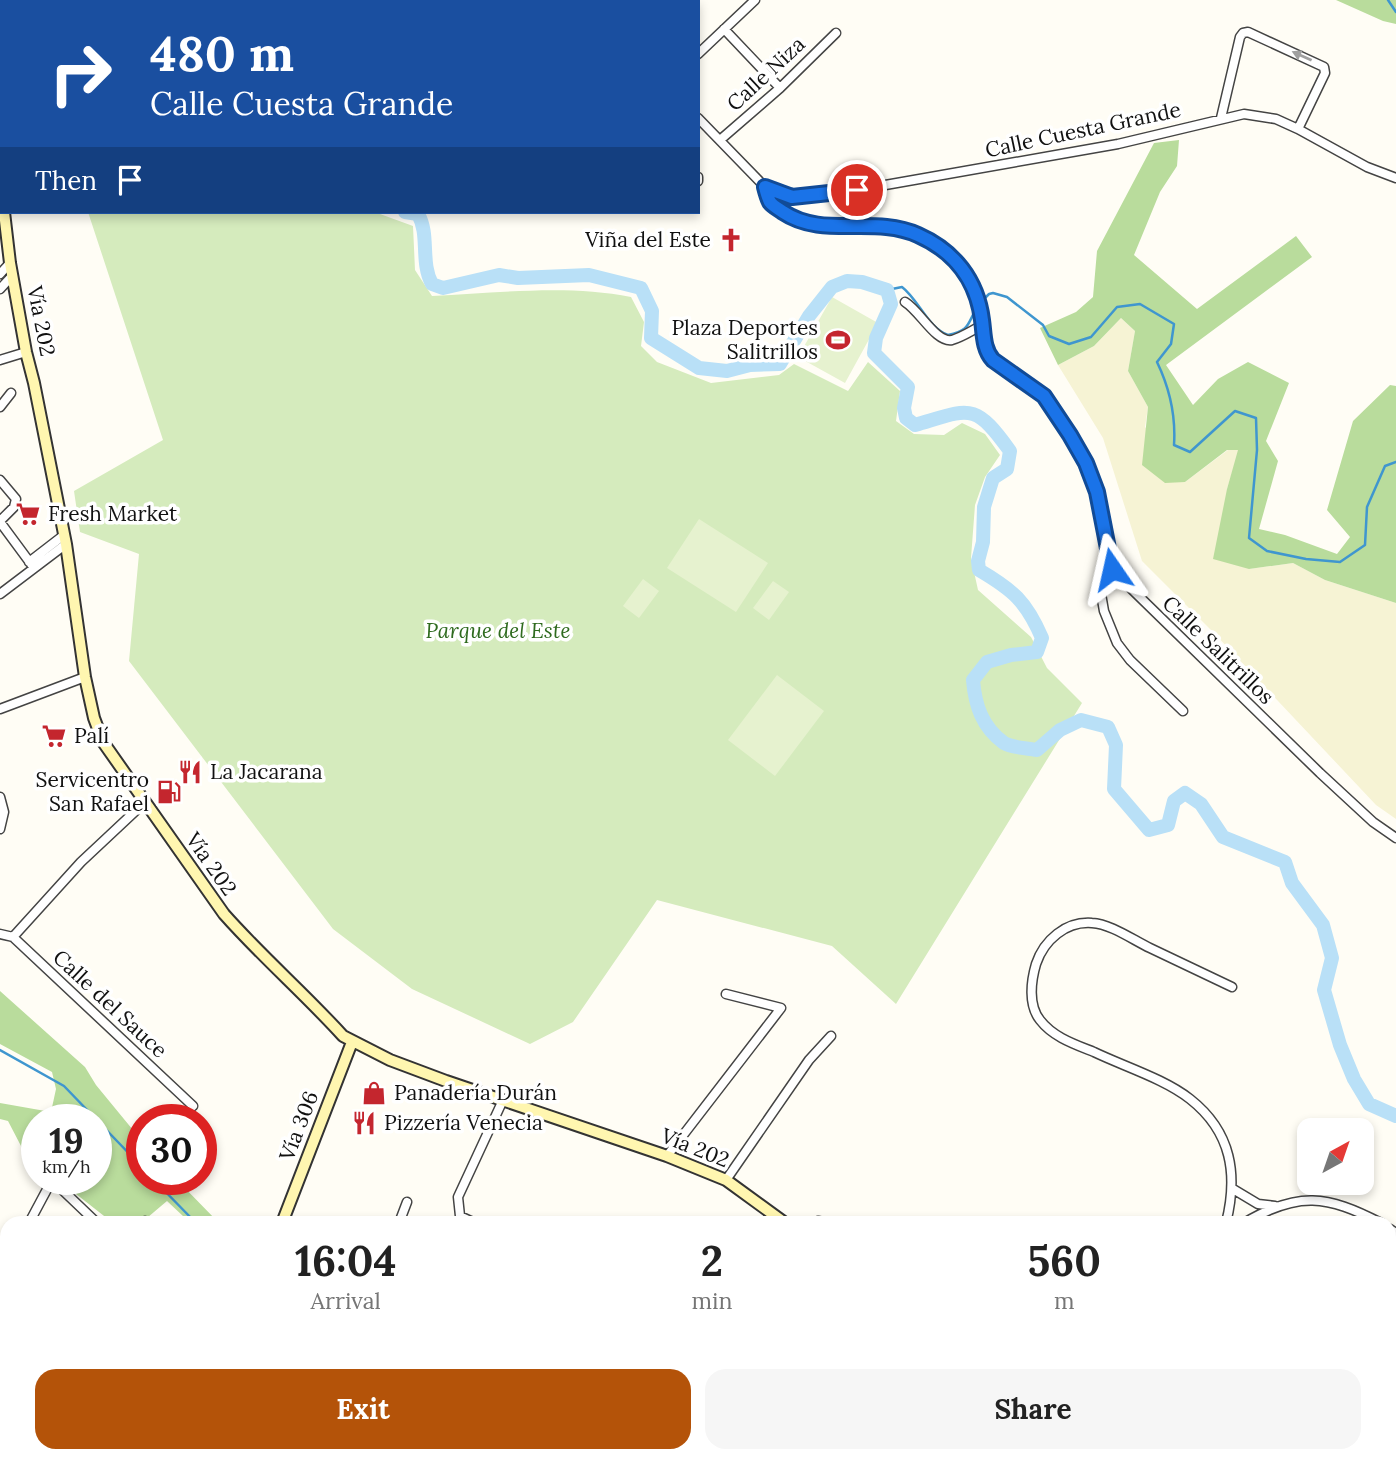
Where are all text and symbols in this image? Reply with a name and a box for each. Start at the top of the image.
text: 480 m [150,22,294,84]
icon: right [35,28,126,119]
street label: Calle Niza [721,30,811,117]
one-way arrow [1292,50,1312,62]
text: Calle Cuesta Grande [150,83,453,124]
street label: Calle Cuesta Grande [983,96,1183,163]
pin [827,160,887,220]
icon: arrive [111,161,149,199]
text: Then [35,164,97,197]
icon: arrive [838,171,876,209]
place label: Viña del Este [584,226,711,253]
church icon: Viña del Este [717,226,745,254]
street label: Vía 202 [21,282,62,358]
place label: Plaza Deportes Salitrillos [671,314,818,365]
sports icon: Plaza Deportes Salitrillos [824,326,852,354]
supermarket icon: Fresh Market [14,500,42,528]
place label: Fresh Market [48,500,178,527]
position arrow [1075,532,1149,606]
street label: Calle Salitrillos [1157,590,1280,710]
park label: Parque del Este [426,617,570,644]
supermarket icon: Palí [40,722,68,750]
place label: Palí [74,722,109,749]
restaurant icon: La Jacarana [176,758,204,786]
place label: La Jacarana [210,758,323,785]
place label: Servicentro San Rafael [36,766,149,817]
fuel station icon: Servicentro San Rafael [155,778,183,806]
street label: Vía 202 [179,826,243,901]
street label: Calle del Sauce [48,944,173,1064]
shop icon: Panadería Durán [360,1079,388,1107]
place label: Panadería Durán [394,1079,557,1106]
street label: Vía 306 [273,1087,324,1165]
speed limit sign: 30 [126,1104,217,1195]
restaurant icon: Pizzería Venecia [350,1109,378,1137]
place label: Pizzería Venecia [384,1109,543,1136]
text: 19 [49,1118,84,1163]
north arrow [1297,1118,1374,1195]
map controls [1297,1118,1374,1195]
street label: Vía 202 [656,1121,733,1173]
text: km/h [42,1155,91,1178]
text: 16:04 [295,1234,396,1288]
text: 2 [701,1234,723,1288]
text: 560 [1027,1234,1101,1288]
text: Arrival [311,1286,381,1315]
text: min [691,1286,732,1315]
text: m [1054,1286,1074,1315]
button: Exit [35,1369,691,1449]
button: Share [705,1369,1361,1449]

